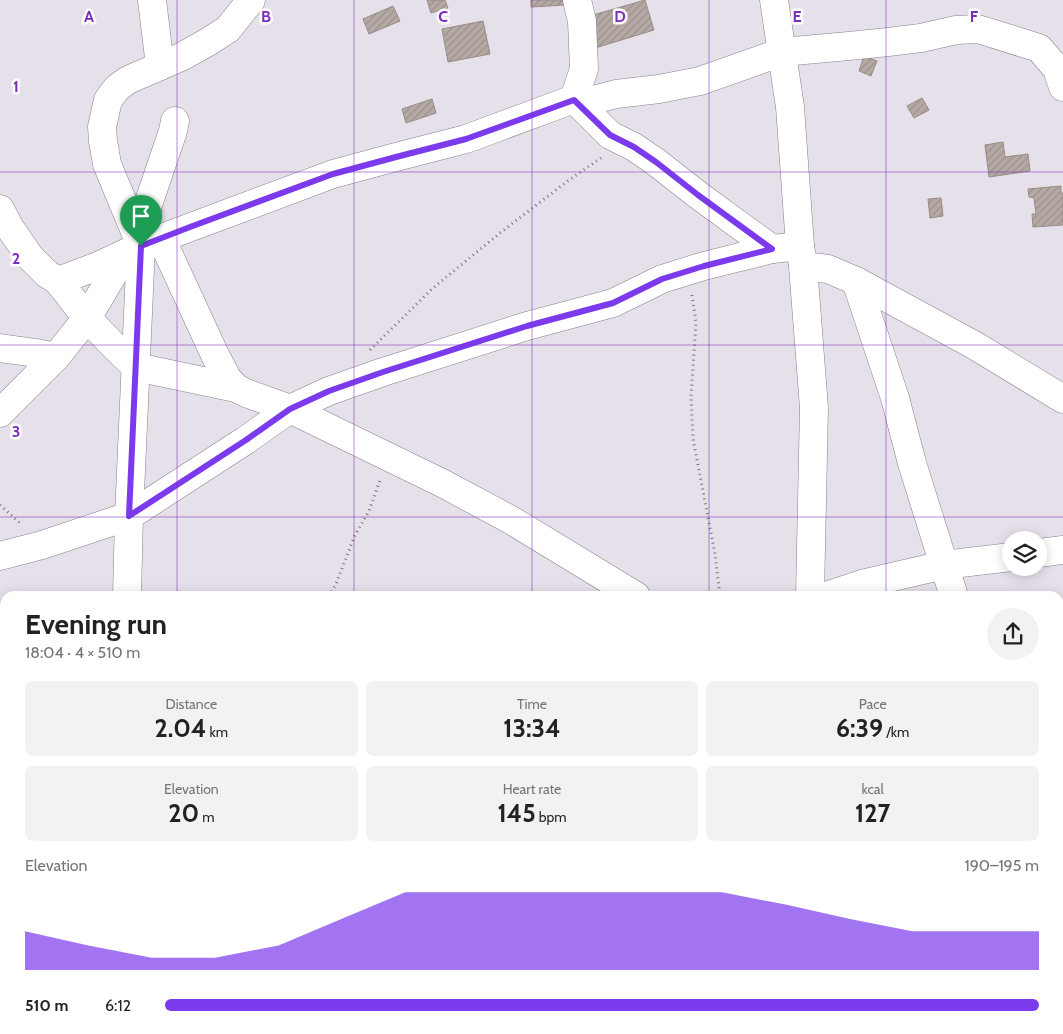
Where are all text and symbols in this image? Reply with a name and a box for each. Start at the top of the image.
text: A [84,7,94,26]
text: B [261,7,271,26]
text: C [438,7,448,26]
text: D [614,7,626,26]
text: E [792,7,802,26]
text: F [970,7,979,26]
text: 1 [13,77,19,96]
pin [120,195,162,246]
icon: arrive [127,202,155,230]
text: 2 [12,249,20,268]
text: 3 [12,422,20,441]
map controls [1002,531,1047,576]
button: layers [1002,531,1047,576]
text: Evening run [25,607,167,641]
button: share [987,608,1039,660]
text: 18:04 · 4 × 510 m [25,643,140,662]
text: Distance [166,695,217,713]
text: Time [517,695,547,713]
text: Pace [859,695,887,713]
text: 2.04 [155,713,206,743]
text: 13:34 [503,713,561,743]
text: 6:39 [836,713,883,743]
text: km [206,723,228,741]
text: /km [883,723,909,741]
text: Elevation [164,780,219,798]
text: Heart rate [503,780,561,798]
text: kcal [861,780,884,798]
text: 20 [168,798,199,828]
text: 145 [497,798,536,828]
text: 127 [855,798,890,828]
text: m [199,808,214,826]
text: bpm [536,808,567,826]
text: Elevation [25,856,88,875]
text: 190–195 m [964,856,1039,875]
text: 510 m [25,996,68,1015]
text: 6:12 [105,996,131,1015]

